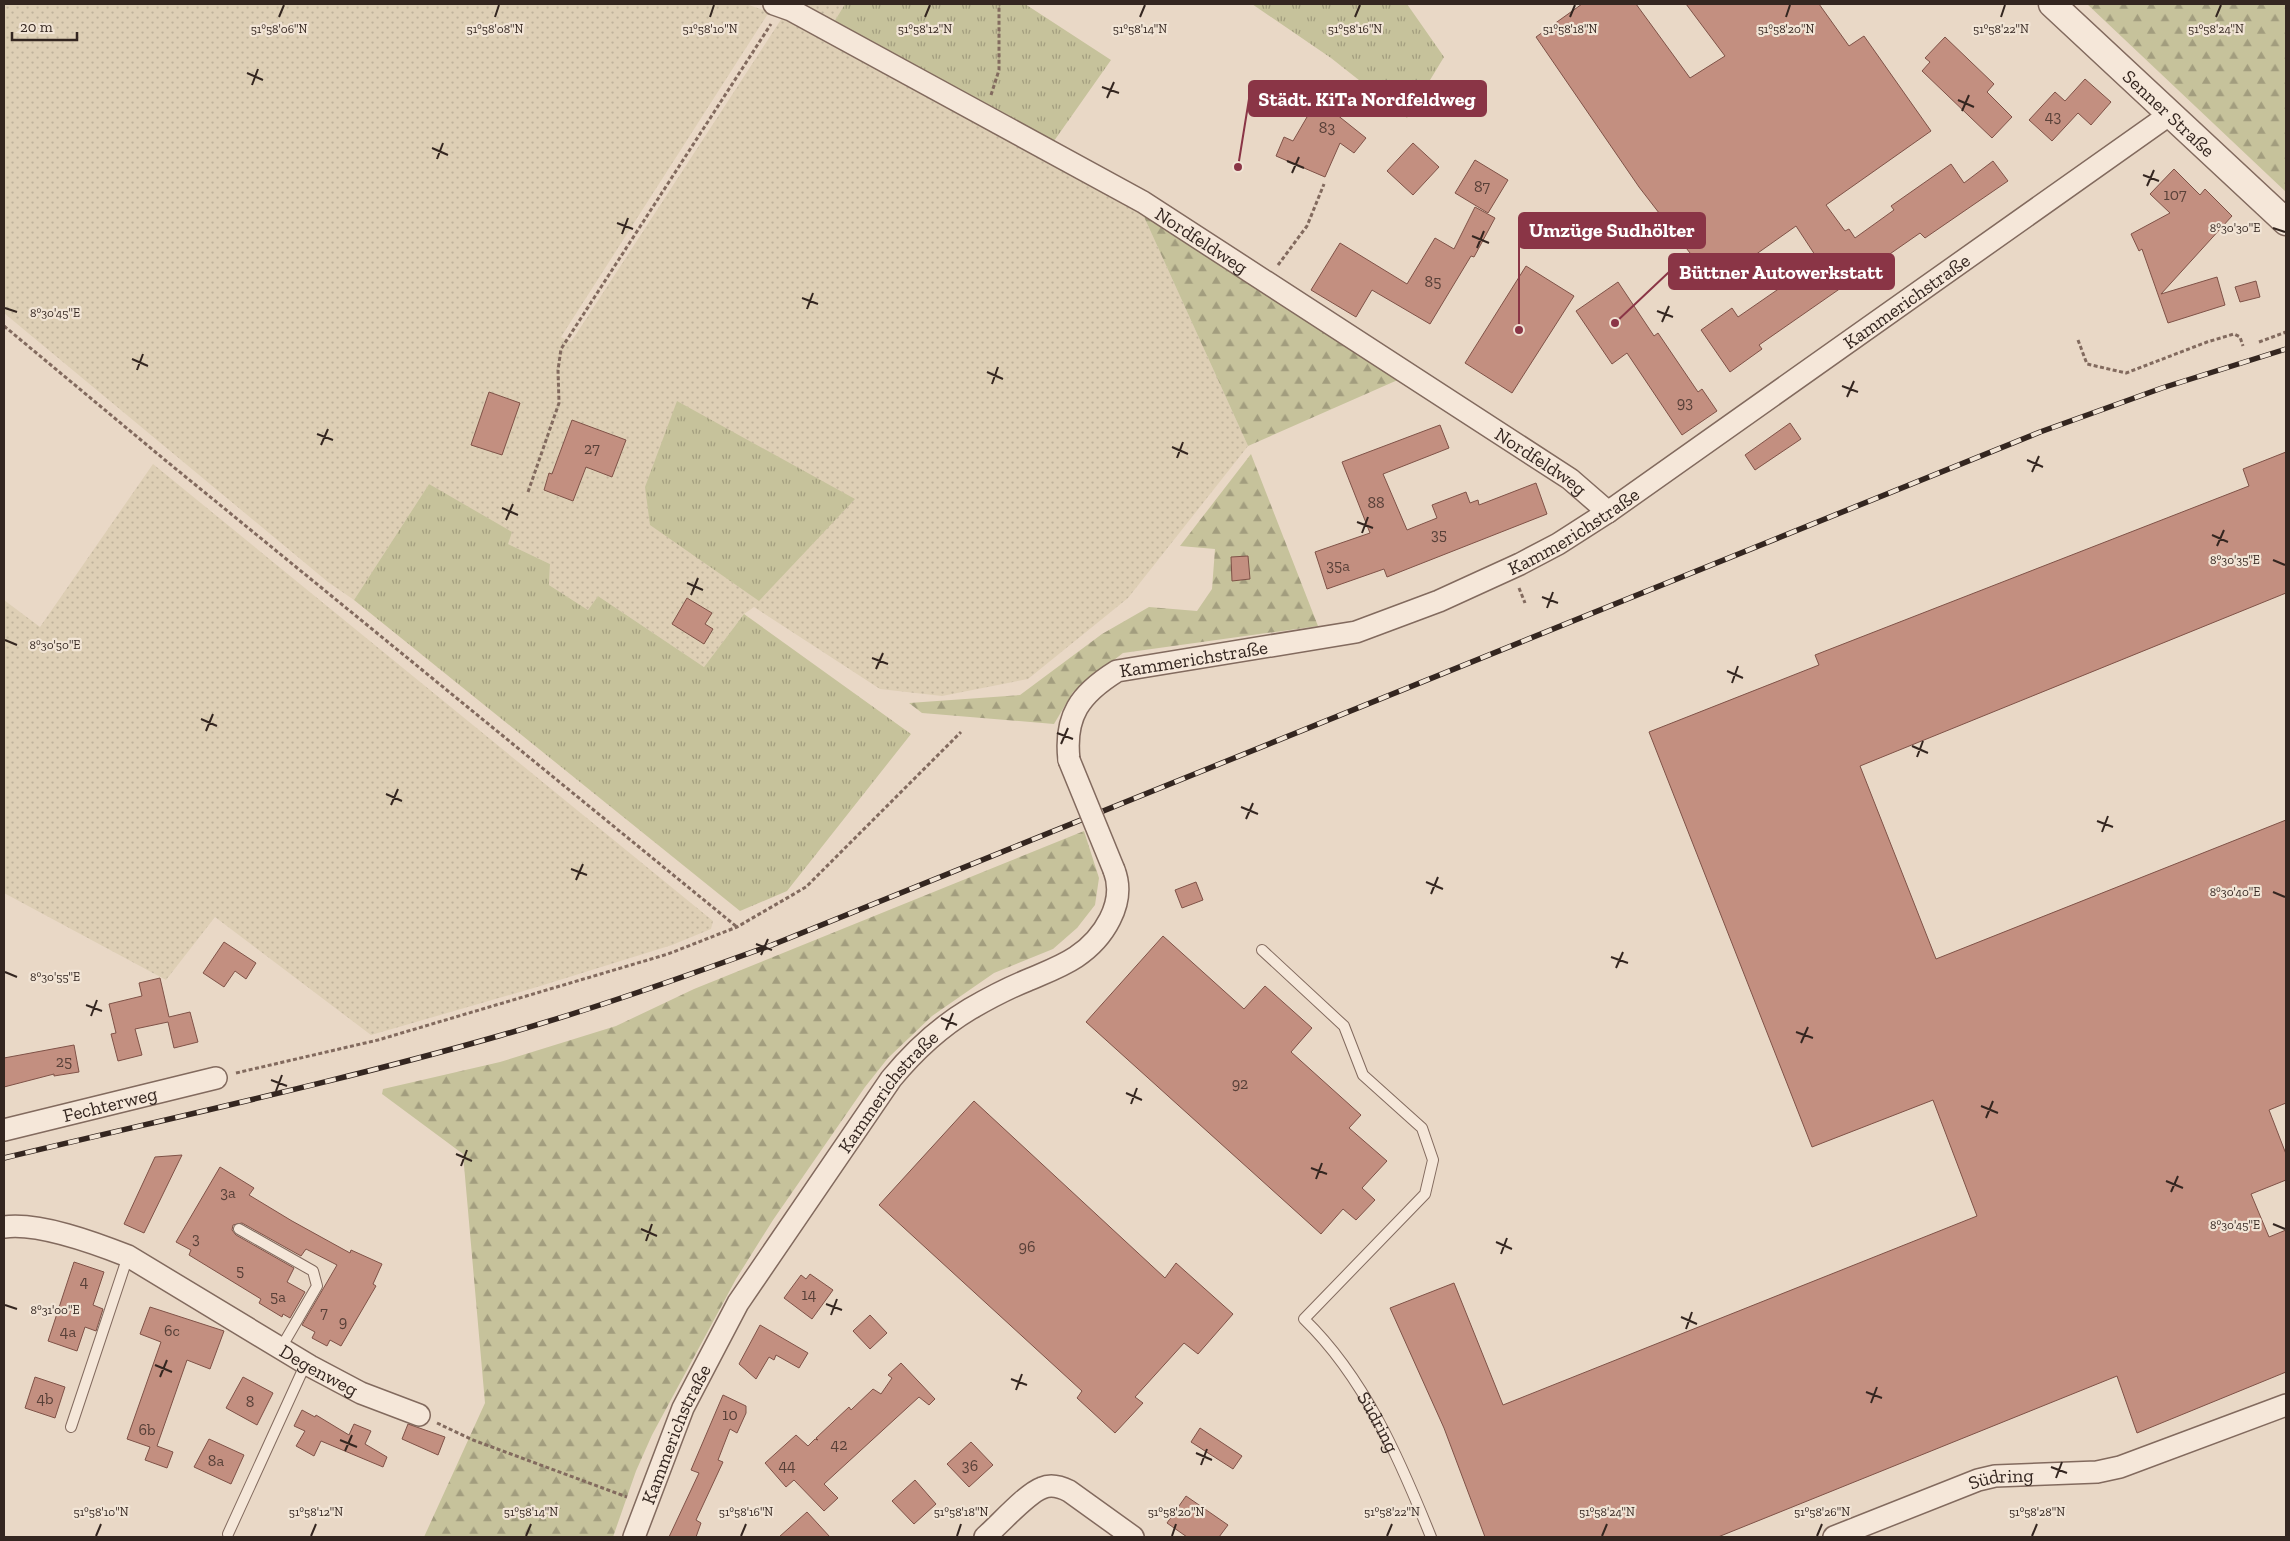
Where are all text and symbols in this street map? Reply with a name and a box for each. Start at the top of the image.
scale bar [12,10,78,42]
text: 20 m [20,18,53,36]
text: 51°58'06"N [251,22,308,36]
text: 51°58'08"N [467,22,524,36]
text: 51°58'10"N [683,22,738,36]
text: 51°58'12"N [898,22,952,36]
text: 51°58'14"N [1113,22,1167,36]
text: 51°58'16"N [1328,22,1382,36]
text: 51°58'18"N [1543,22,1597,36]
text: 51°58'20"N [1758,22,1814,36]
text: 51°58'22"N [1973,22,2029,36]
text: 51°58'24"N [2188,22,2244,36]
street label: Senner Straße [2118,65,2220,162]
callout: Städt. KiTa Nordfeldweg [1249,81,1486,116]
text: Städt. KiTa Nordfeldweg [1258,87,1476,111]
house number: 43 [2045,107,2061,126]
house number: 83 [1319,118,1335,137]
house number: 87 [1474,177,1491,196]
house number: 107 [2164,185,2187,204]
street label: Nordfeldweg [1151,202,1253,279]
callout: Umzüge Sudhölter [1519,213,1705,248]
text: Umzüge Sudhölter [1529,218,1695,242]
text: 8°30'30"E [2210,221,2260,235]
street label: Kammerichstraße [1839,248,1974,354]
callout: Büttner Autowerkstatt [1669,254,1894,289]
text: Büttner Autowerkstatt [1679,260,1884,284]
house number: 85 [1425,272,1441,291]
text: 8°30'45"E [30,306,80,320]
house number: 93 [1677,393,1693,412]
street label: Nordfeldweg [1491,422,1592,500]
house number: 27 [584,439,600,458]
street label: Kammerichstraße [1504,482,1643,580]
house number: 88 [1367,493,1385,512]
house number: 35 [1431,525,1447,544]
text: 8°30'35"E [2210,553,2260,567]
house number: 35a [1326,556,1350,575]
street label: Kammerichstraße [1118,635,1269,682]
text: 8°30'50"E [30,638,80,652]
text: 8°30'40"E [2210,885,2260,899]
text: 8°30'55"E [30,970,80,984]
street label: Kammerichstraße [833,1025,943,1157]
house number: 25 [56,1052,72,1071]
house number: 92 [1232,1074,1248,1093]
street label: Fechterweg [60,1081,160,1127]
house number: 3a [220,1183,236,1202]
text: 8°30'45"E [2210,1218,2260,1232]
house number: 3 [192,1229,200,1248]
house number: 96 [1019,1237,1036,1256]
house number: 5 [236,1261,244,1280]
house number: 4 [80,1272,89,1291]
house number: 14 [802,1285,817,1304]
house number: 5a [270,1287,286,1306]
text: 8°31'00"E [30,1303,80,1317]
house number: 7 [320,1303,328,1322]
house number: 9 [339,1312,347,1331]
house number: 6c [164,1321,180,1340]
house number: 4a [60,1322,76,1341]
street label: Degenweg [276,1339,363,1401]
street label: Kammerichstraße [636,1360,715,1507]
street label: Südring [1353,1387,1404,1457]
house number: 4b [36,1389,54,1408]
house number: 8 [246,1392,254,1411]
house number: 10 [722,1405,738,1424]
house number: 6b [138,1420,156,1439]
house number: 42 [831,1435,847,1454]
house number: 8a [208,1451,224,1470]
house number: 44 [778,1456,796,1475]
house number: 36 [962,1456,978,1475]
street label: Südring [1965,1463,2035,1494]
text: 51°58'10"N [74,1505,129,1519]
text: 51°58'12"N [289,1505,343,1519]
text: 51°58'14"N [504,1505,558,1519]
text: 51°58'16"N [719,1505,773,1519]
text: 51°58'18"N [934,1505,988,1519]
text: 51°58'20"N [1148,1505,1204,1519]
text: 51°58'22"N [1364,1505,1420,1519]
text: 51°58'24"N [1579,1505,1635,1519]
text: 51°58'26"N [1794,1505,1850,1519]
text: 51°58'28"N [2009,1505,2065,1519]

